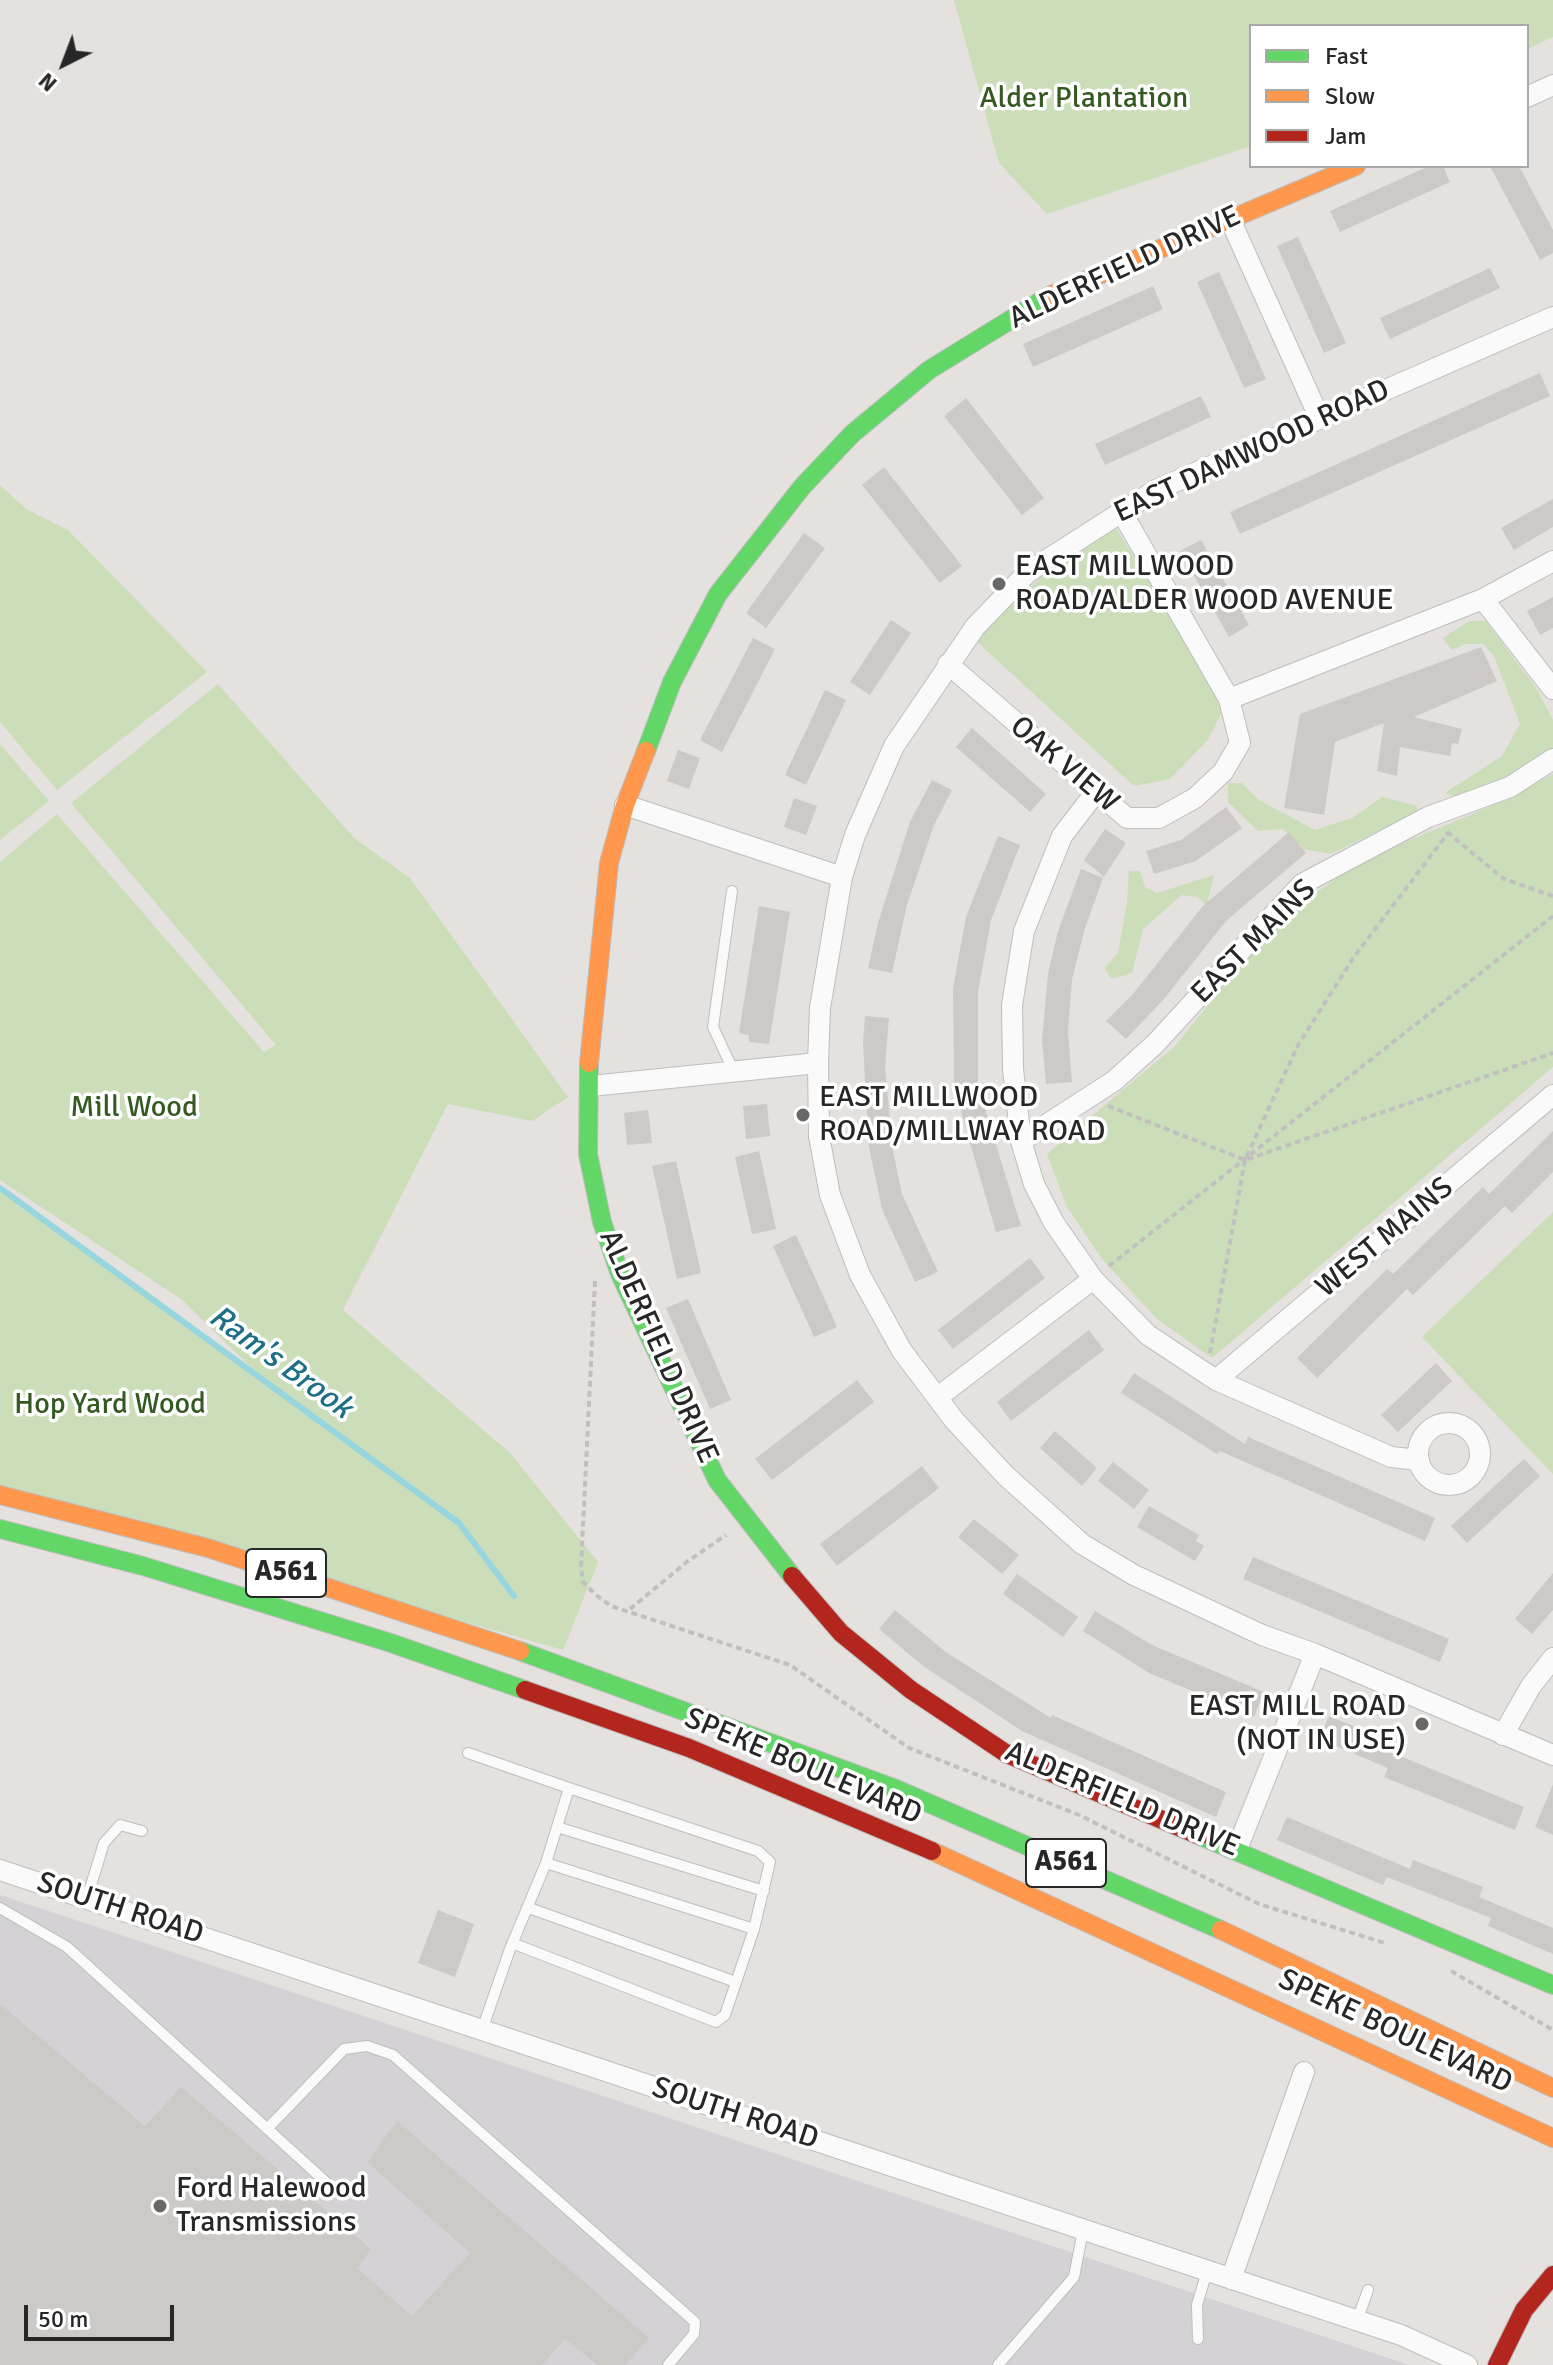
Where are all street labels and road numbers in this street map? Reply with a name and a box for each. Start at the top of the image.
street label: ALDERFIELD DRIVE [1003,199,1247,337]
street label: EAST DAMWOOD ROAD [1109,372,1395,532]
street label: OAK VIEW [1002,709,1126,821]
street label: EAST MAINS [1184,872,1324,1012]
street label: WEST MAINS [1309,1170,1461,1306]
street label: ALDERFIELD DRIVE [590,1225,726,1469]
road number: A561 [246,1549,326,1597]
street label: SPEKE BOULEVARD [679,1701,927,1833]
street label: ALDERFIELD DRIVE [999,1734,1245,1866]
road number: A561 [1026,1839,1106,1887]
street label: SOUTH ROAD [32,1865,208,1953]
street label: SPEKE BOULEVARD [1272,1962,1518,2102]
street label: SOUTH ROAD [647,2070,823,2158]

